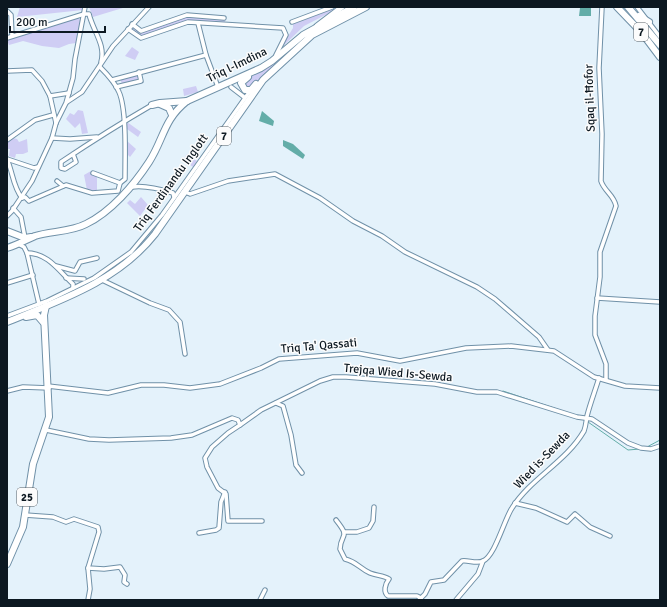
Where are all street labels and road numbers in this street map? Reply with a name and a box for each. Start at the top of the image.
road number: 7 [634,23,648,41]
street label: Triq l-Imdina [204,44,270,86]
street label: Sqaq il-Ħofor [581,63,599,132]
road number: 7 [217,127,231,145]
street label: Triq Ferdinandu Inglott [131,131,211,235]
street label: Triq Ta' Qassati [280,335,358,357]
street label: Trejqa Wied Is-Sewda [343,361,453,385]
street label: Wied is-Sewda [511,428,573,492]
road number: 25 [17,488,37,506]

